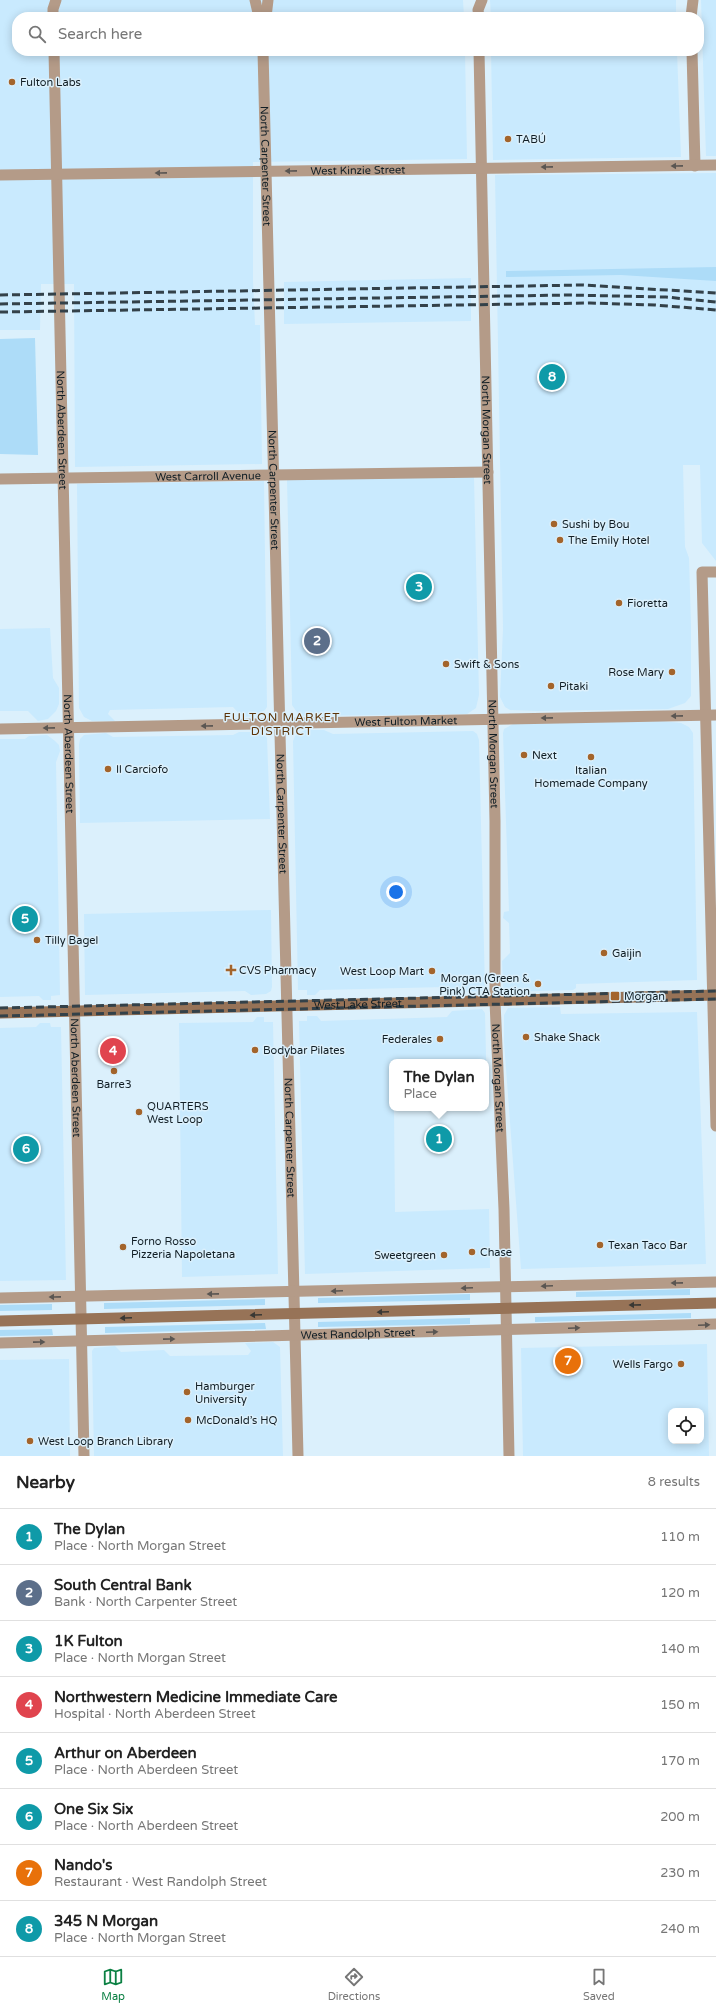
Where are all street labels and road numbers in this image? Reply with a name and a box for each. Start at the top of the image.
street label: North Carpenter Street [257,106,273,226]
street label: West Kinzie Street [310,163,405,178]
street label: North Aberdeen Street [54,370,69,490]
street label: North Morgan Street [479,375,494,484]
street label: North Carpenter Street [265,430,281,550]
street label: West Carroll Avenue [155,469,261,484]
street label: North Aberdeen Street [61,694,76,814]
street label: North Morgan Street [485,699,501,808]
street label: West Fulton Market [354,714,457,729]
street label: North Carpenter Street [274,754,289,874]
street label: West Lake Street [314,997,402,1012]
street label: North Aberdeen Street [68,1018,83,1138]
street label: North Morgan Street [489,1023,507,1133]
street label: North Carpenter Street [282,1077,298,1198]
street label: West Randolph Street [301,1326,415,1342]

